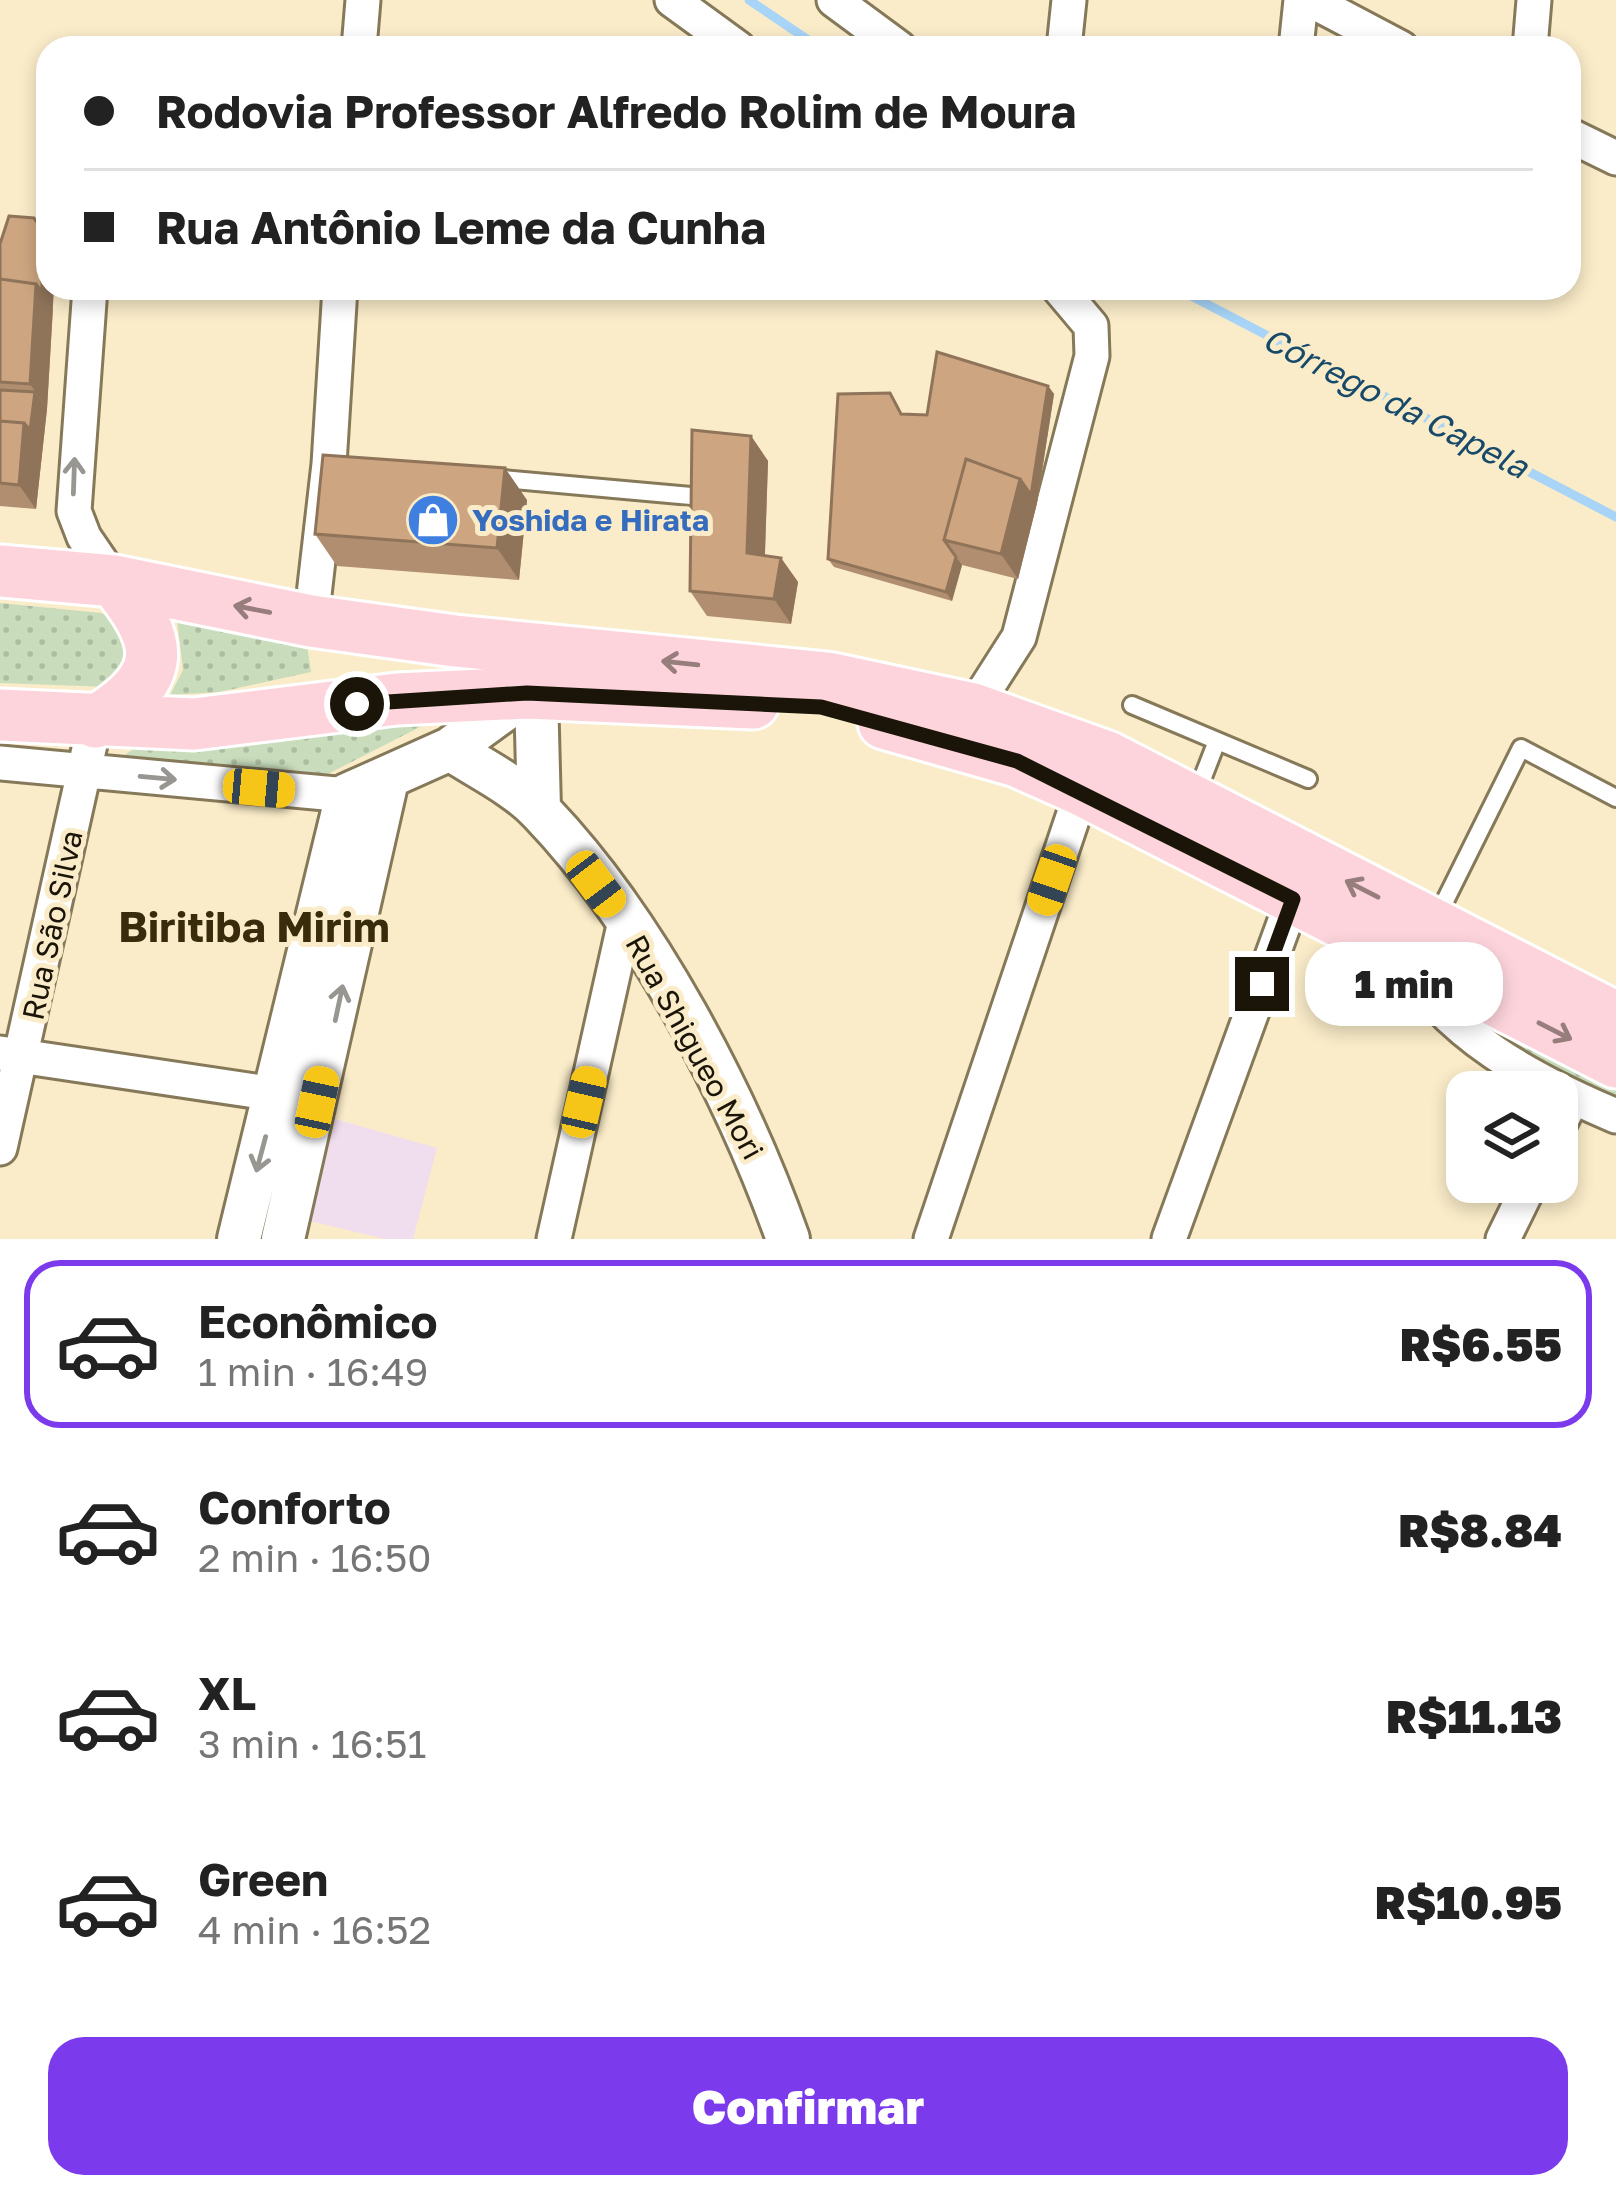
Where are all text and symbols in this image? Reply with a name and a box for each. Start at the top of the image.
text: Rodovia Professor Alfredo Rolim de Moura [156,84,1076,138]
text: Rua Antônio Leme da Cunha [156,200,766,254]
water label: Córrego da Capela [1257,318,1536,486]
one-way arrow [63,457,86,496]
shop icon: Yoshida e Hirata [405,492,461,548]
place label: Yoshida e Hirata [472,502,709,538]
one-way arrow [233,597,272,619]
one-way arrow [661,651,700,674]
route start [330,677,384,731]
one-way arrow [138,767,177,790]
car [222,767,296,809]
street label: Rua São Silva [14,827,90,1023]
car [1023,840,1081,920]
car [560,844,632,924]
one-way arrow [1345,876,1380,899]
district label: Biritiba Mirim [118,901,390,951]
street label: Rua Shigueo Mori [618,928,772,1166]
callout: 1 min [1304,942,1502,1026]
route end [1235,957,1289,1011]
text: 1 min [1354,960,1454,1007]
one-way arrow [328,984,351,1022]
one-way arrow [1537,1021,1572,1044]
car [292,1063,342,1141]
car [558,1063,610,1141]
map controls [1446,1071,1578,1203]
button: layers [1446,1071,1578,1203]
one-way arrow [249,1135,271,1173]
icon: car [54,1290,162,1398]
text: Econômico [198,1294,438,1348]
text: R$6.55 [1400,1317,1562,1371]
text: 1 min · 16:49 [198,1348,428,1395]
icon: car [54,1476,162,1584]
text: Conforto [198,1480,391,1534]
text: R$8.84 [1398,1503,1562,1557]
text: 2 min · 16:50 [198,1534,432,1581]
icon: car [54,1662,162,1770]
text: XL [198,1666,256,1720]
text: R$11.13 [1386,1689,1562,1743]
text: 3 min · 16:51 [198,1720,426,1767]
icon: car [54,1848,162,1956]
text: Green [198,1852,328,1906]
text: R$10.95 [1374,1875,1562,1929]
text: 4 min · 16:52 [198,1906,431,1953]
button: Confirmar [48,2037,1568,2175]

